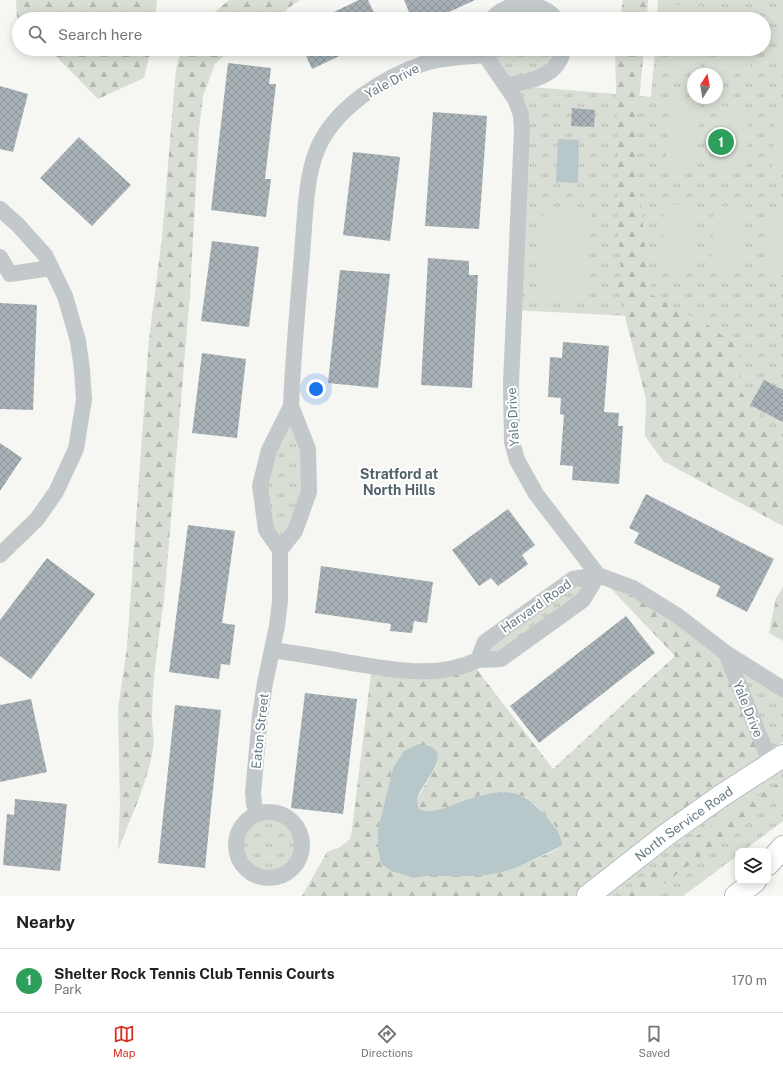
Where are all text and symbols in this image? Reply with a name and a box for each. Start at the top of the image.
search box [12,12,771,56]
icon: search [26,23,48,45]
text: Search here [58,26,142,43]
street label: Yale Drive [362,60,422,102]
north arrow [687,68,723,104]
pin: 1 [708,127,734,157]
your location [306,379,326,399]
street label: Yale Drive [504,387,522,447]
district label: Stratford at North Hills [360,466,438,498]
street label: Harvard Road [498,576,574,636]
street label: Yale Drive [730,679,766,739]
street label: Eaton Street [249,693,271,769]
street label: North Service Road [632,783,735,864]
map controls [735,848,771,884]
button: layers [735,848,771,884]
text: Nearby [16,912,75,932]
text: Shelter Rock Tennis Club Tennis Courts [54,965,335,982]
text: 1 [26,973,32,988]
text: 170 m [732,973,767,988]
text: Park [54,982,82,997]
tab: Map [113,1023,135,1059]
tab: Directions [361,1023,413,1059]
tab: Saved [639,1023,670,1059]

